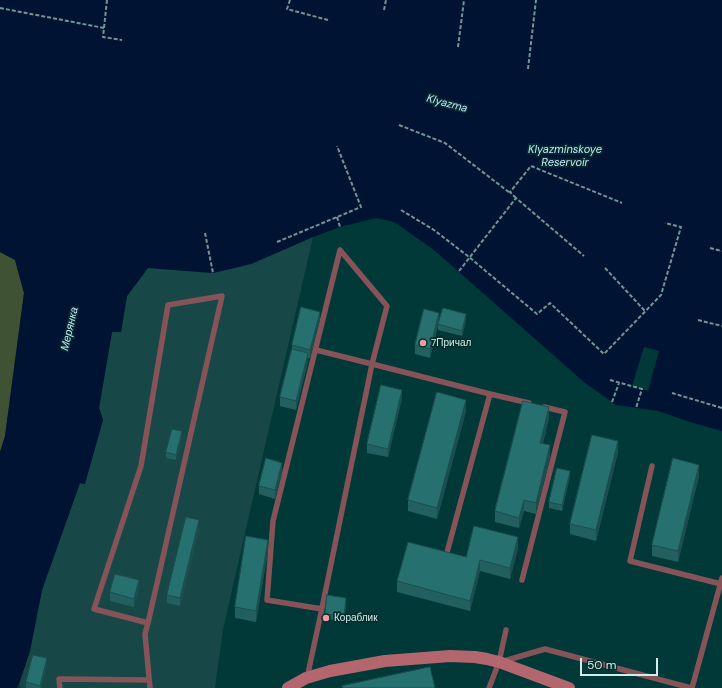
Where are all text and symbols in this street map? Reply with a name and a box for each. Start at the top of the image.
water label: Klyazma [425,92,469,116]
water label: Klyazminskoye Reservoir [528,143,602,169]
water label: Мерянка [59,306,81,352]
place label: 7Причал [431,337,471,349]
marker: 7Причал [418,338,428,348]
place label: Кораблик [334,612,378,624]
marker: Кораблик [321,613,331,623]
scale bar [582,650,660,676]
text: 50 m [587,657,616,673]

